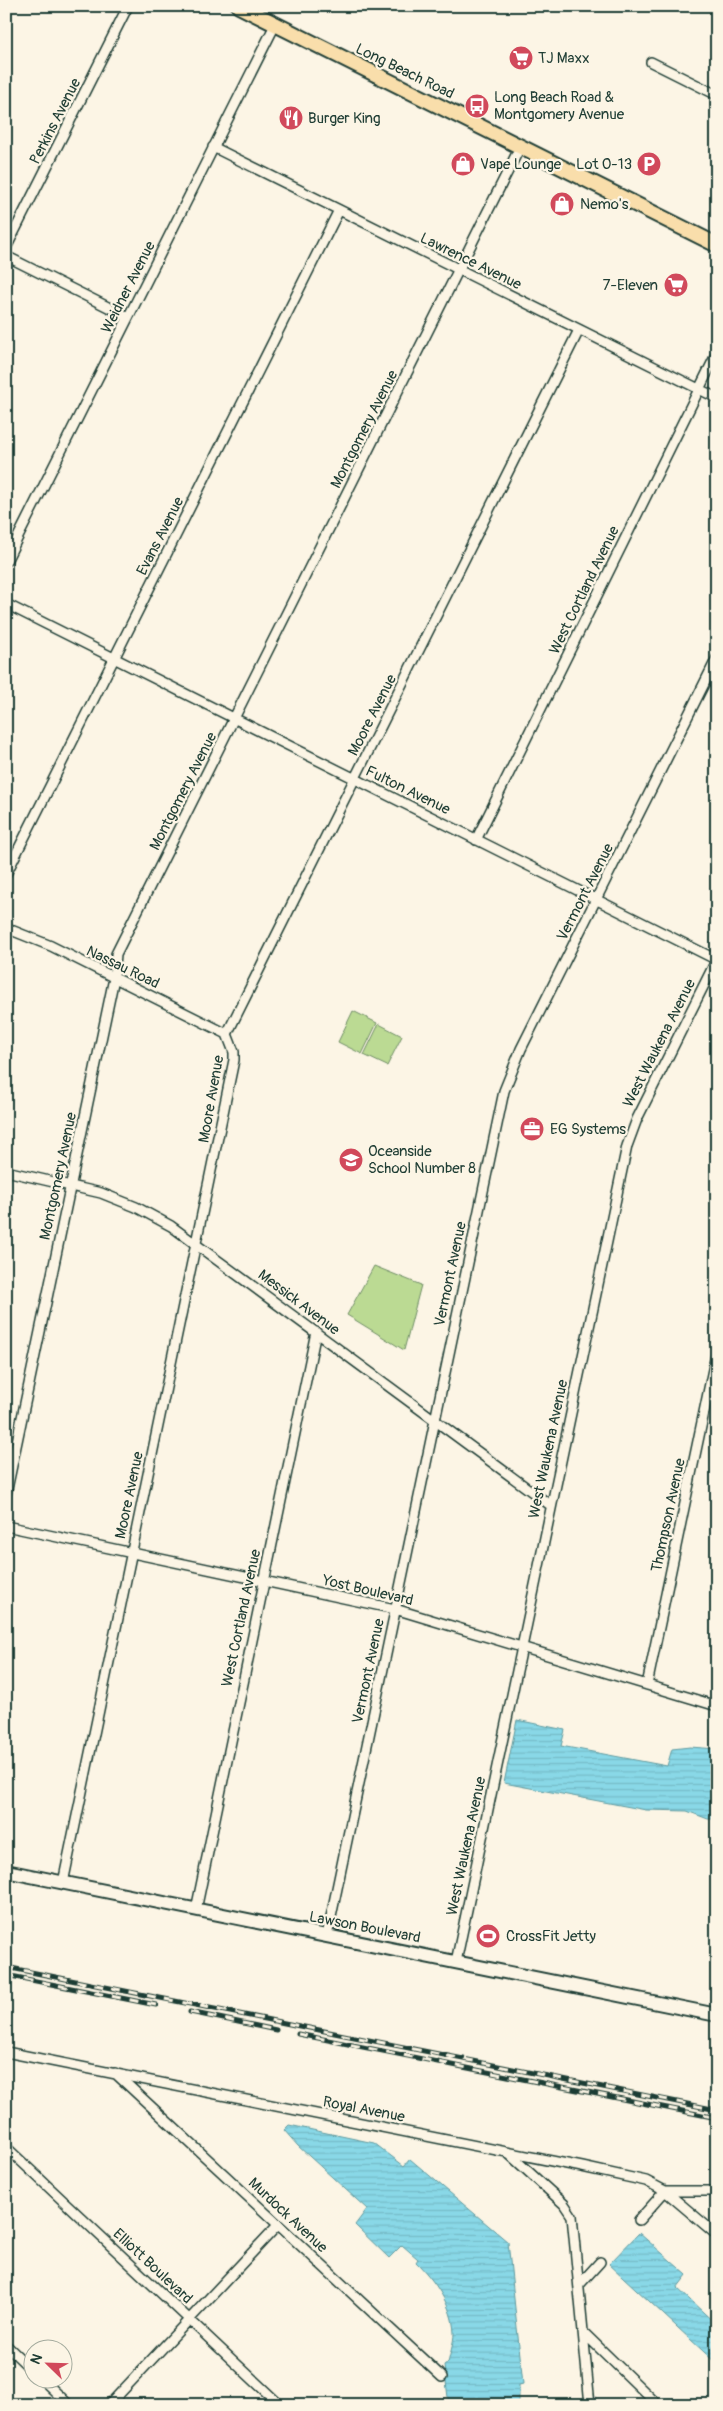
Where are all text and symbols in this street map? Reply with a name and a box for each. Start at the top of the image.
street label: Long Beach Road [352,39,457,104]
supermarket icon: TJ Maxx [508,45,534,71]
place label: TJ Maxx [538,49,590,68]
street label: Perkins Avenue [26,74,86,167]
place label: Long Beach Road & Montgomery Avenue [494,88,625,124]
bus stop icon: Long Beach Road & Montgomery Avenue [464,93,490,119]
restaurant icon: Burger King [278,105,304,131]
place label: Burger King [308,109,381,128]
shop icon: Vape Lounge [450,151,476,177]
parking icon: Lot O-13 [636,151,662,177]
place label: Vape Lounge [480,155,562,174]
place label: Lot O-13 [576,155,632,174]
shop icon: Nemo's [549,191,575,217]
place label: Nemo's [580,195,629,214]
street label: Lawrence Avenue [417,229,525,294]
street label: Weidner Avenue [97,237,160,336]
supermarket icon: 7-Eleven [663,272,689,298]
place label: 7-Eleven [603,276,658,295]
street label: Montgomery Avenue [326,366,403,491]
street label: Evans Avenue [133,493,189,579]
street label: West Cortland Avenue [545,523,624,657]
street label: Moore Avenue [344,671,401,759]
street label: Montgomery Avenue [145,728,222,853]
street label: Fulton Avenue [362,762,454,819]
street label: Vermont Avenue [553,840,618,944]
street label: Nassau Road [83,942,162,993]
street label: West Waukena Avenue [619,975,700,1111]
street label: Moore Avenue [194,1053,229,1144]
street label: Montgomery Avenue [36,1110,81,1242]
office icon: EG Systems [519,1116,545,1142]
place label: EG Systems [550,1120,626,1139]
place label: Oceanside School Number 8 [368,1142,476,1178]
school or university icon: Oceanside School Number 8 [338,1147,364,1173]
street label: Vermont Avenue [430,1219,471,1328]
street label: Messick Avenue [254,1265,344,1340]
street label: West Waukena Avenue [524,1377,573,1520]
street label: Moore Avenue [111,1449,148,1540]
street label: Thompson Avenue [647,1456,690,1574]
street label: West Cortland Avenue [218,1547,265,1689]
street label: Yost Boulevard [320,1571,415,1610]
street label: Vermont Avenue [348,1616,389,1725]
street label: West Waukena Avenue [442,1774,491,1917]
street label: Lawson Boulevard [308,1907,422,1948]
sports icon: CrossFit Jetty [475,1923,501,1949]
place label: CrossFit Jetty [506,1927,596,1946]
street label: Royal Avenue [321,2092,407,2127]
street label: Murdock Avenue [244,2174,332,2257]
street label: Elliott Boulevard [109,2225,197,2308]
north arrow [22,2338,72,2388]
text: N [27,2351,46,2367]

